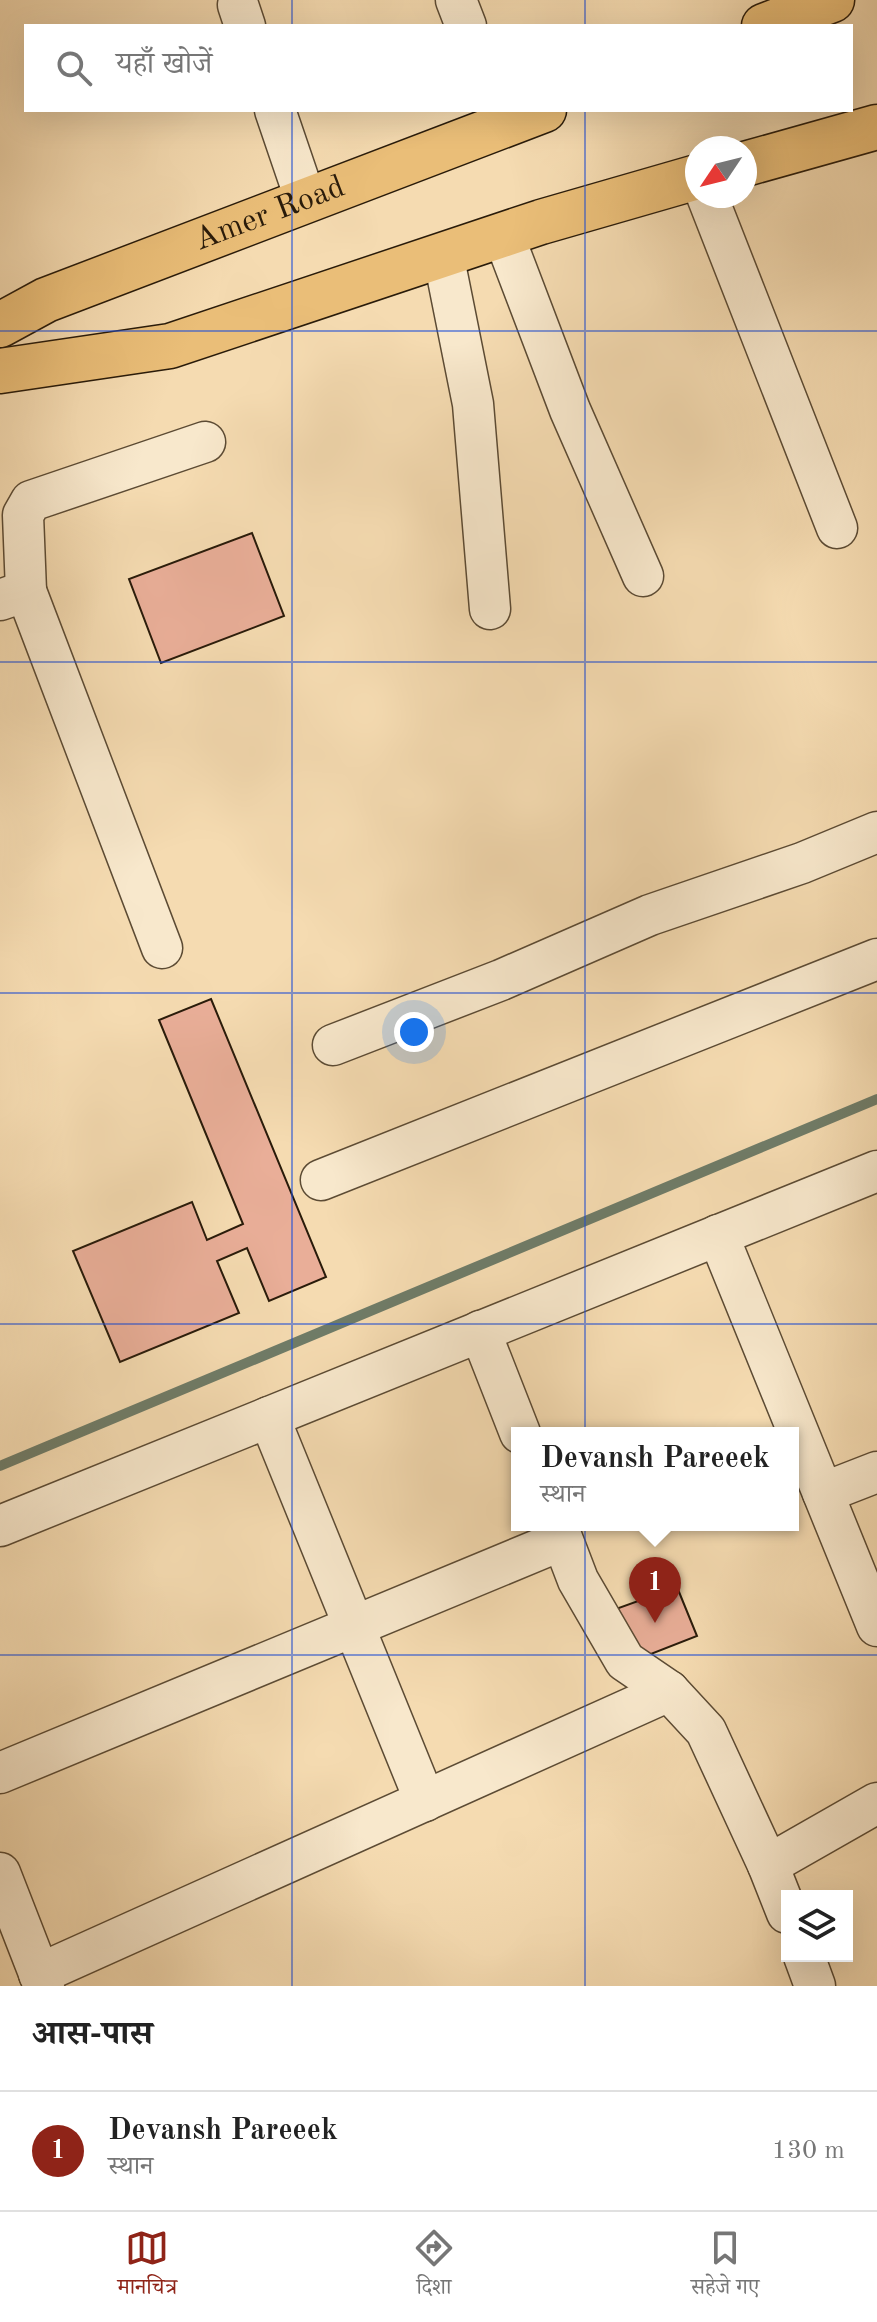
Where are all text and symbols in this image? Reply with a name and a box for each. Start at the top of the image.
search box [24,24,853,112]
icon: search [52,46,96,90]
text: यहाँ खोजें [116,50,212,80]
north arrow [685,136,757,208]
street label: Amer Road [190,171,349,258]
your location [394,1012,434,1052]
popup [511,1427,799,1531]
text: Devansh Pareeek [540,1444,770,1474]
text: स्थान [540,1482,586,1508]
pin: 1 [629,1557,681,1623]
map controls [781,1890,853,1962]
button: layers [781,1890,853,1962]
text: आस-पास [32,2018,153,2052]
text: Devansh Pareeek [108,2116,338,2146]
text: 1 [50,2138,66,2164]
text: 130 m [772,2138,845,2164]
text: स्थान [108,2154,153,2180]
tab: मानचित्र [117,2226,177,2308]
tab: दिशा [412,2226,456,2308]
tab: सहेजे गए [691,2226,760,2308]

